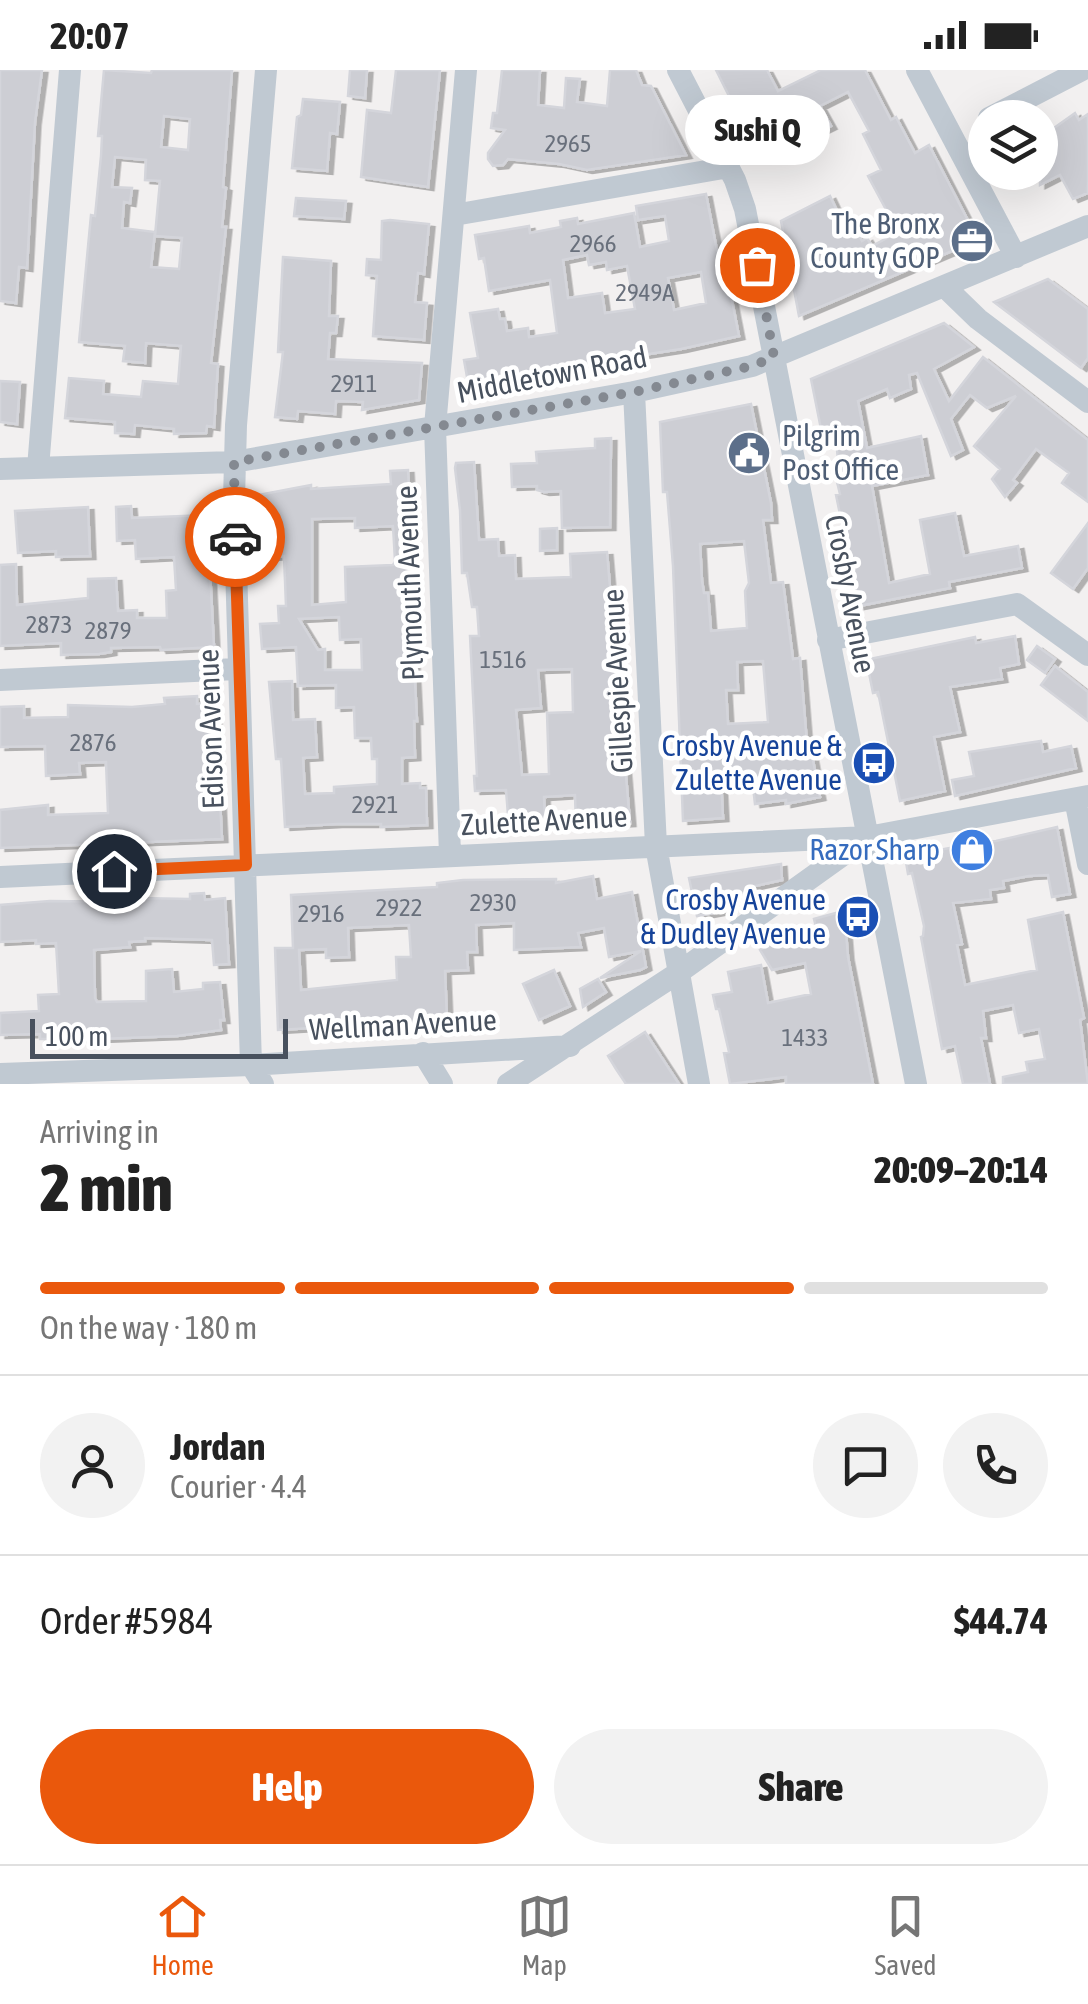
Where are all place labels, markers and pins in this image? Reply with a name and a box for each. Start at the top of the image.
callout: Sushi Q [684,95,830,165]
place label: The Bronx County GOP [810,206,940,274]
office icon: The Bronx County GOP [949,218,995,264]
pin [715,223,800,308]
place label: Pilgrim Post Office [782,418,899,486]
public building icon: Pilgrim Post Office [726,430,772,476]
place label: Crosby Avenue & Zulette Avenue [662,728,842,796]
bus stop icon: Crosby Avenue & Zulette Avenue [851,740,897,786]
shop icon: Razor Sharp [949,827,995,873]
pin [72,829,157,914]
place label: Razor Sharp [809,832,940,866]
place label: Crosby Avenue & Dudley Avenue [640,882,826,950]
bus stop icon: Crosby Avenue & Dudley Avenue [835,894,881,940]

